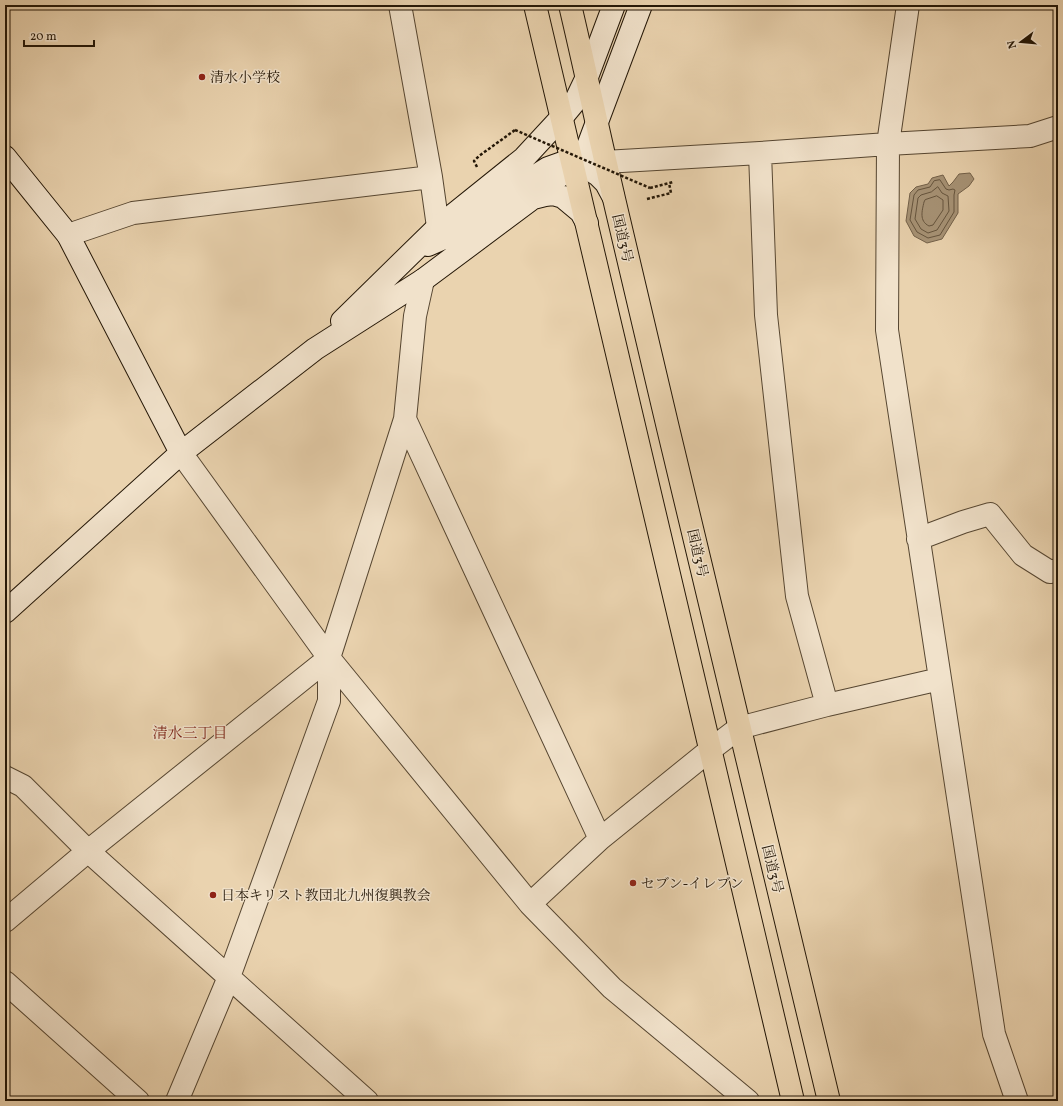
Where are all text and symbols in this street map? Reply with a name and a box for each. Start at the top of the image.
scale bar [24,22,94,48]
north arrow [1001,22,1041,62]
text: 20 m [30,29,57,45]
text: N [1005,38,1021,50]
place label: 清水小学校 [210,69,280,88]
marker: 清水小学校 [197,72,207,82]
street label: 国道3号 [607,212,636,264]
street label: 国道3号 [682,527,711,579]
district label: 清水三丁目 [152,724,228,745]
street label: 国道3号 [756,843,787,896]
place label: セブン-イレブン [641,875,744,894]
marker: セブン-イレブン [628,878,638,888]
place label: 日本キリスト教団北九州復興教会 [221,887,431,906]
marker: 日本キリスト教団北九州復興教会 [208,890,218,900]

